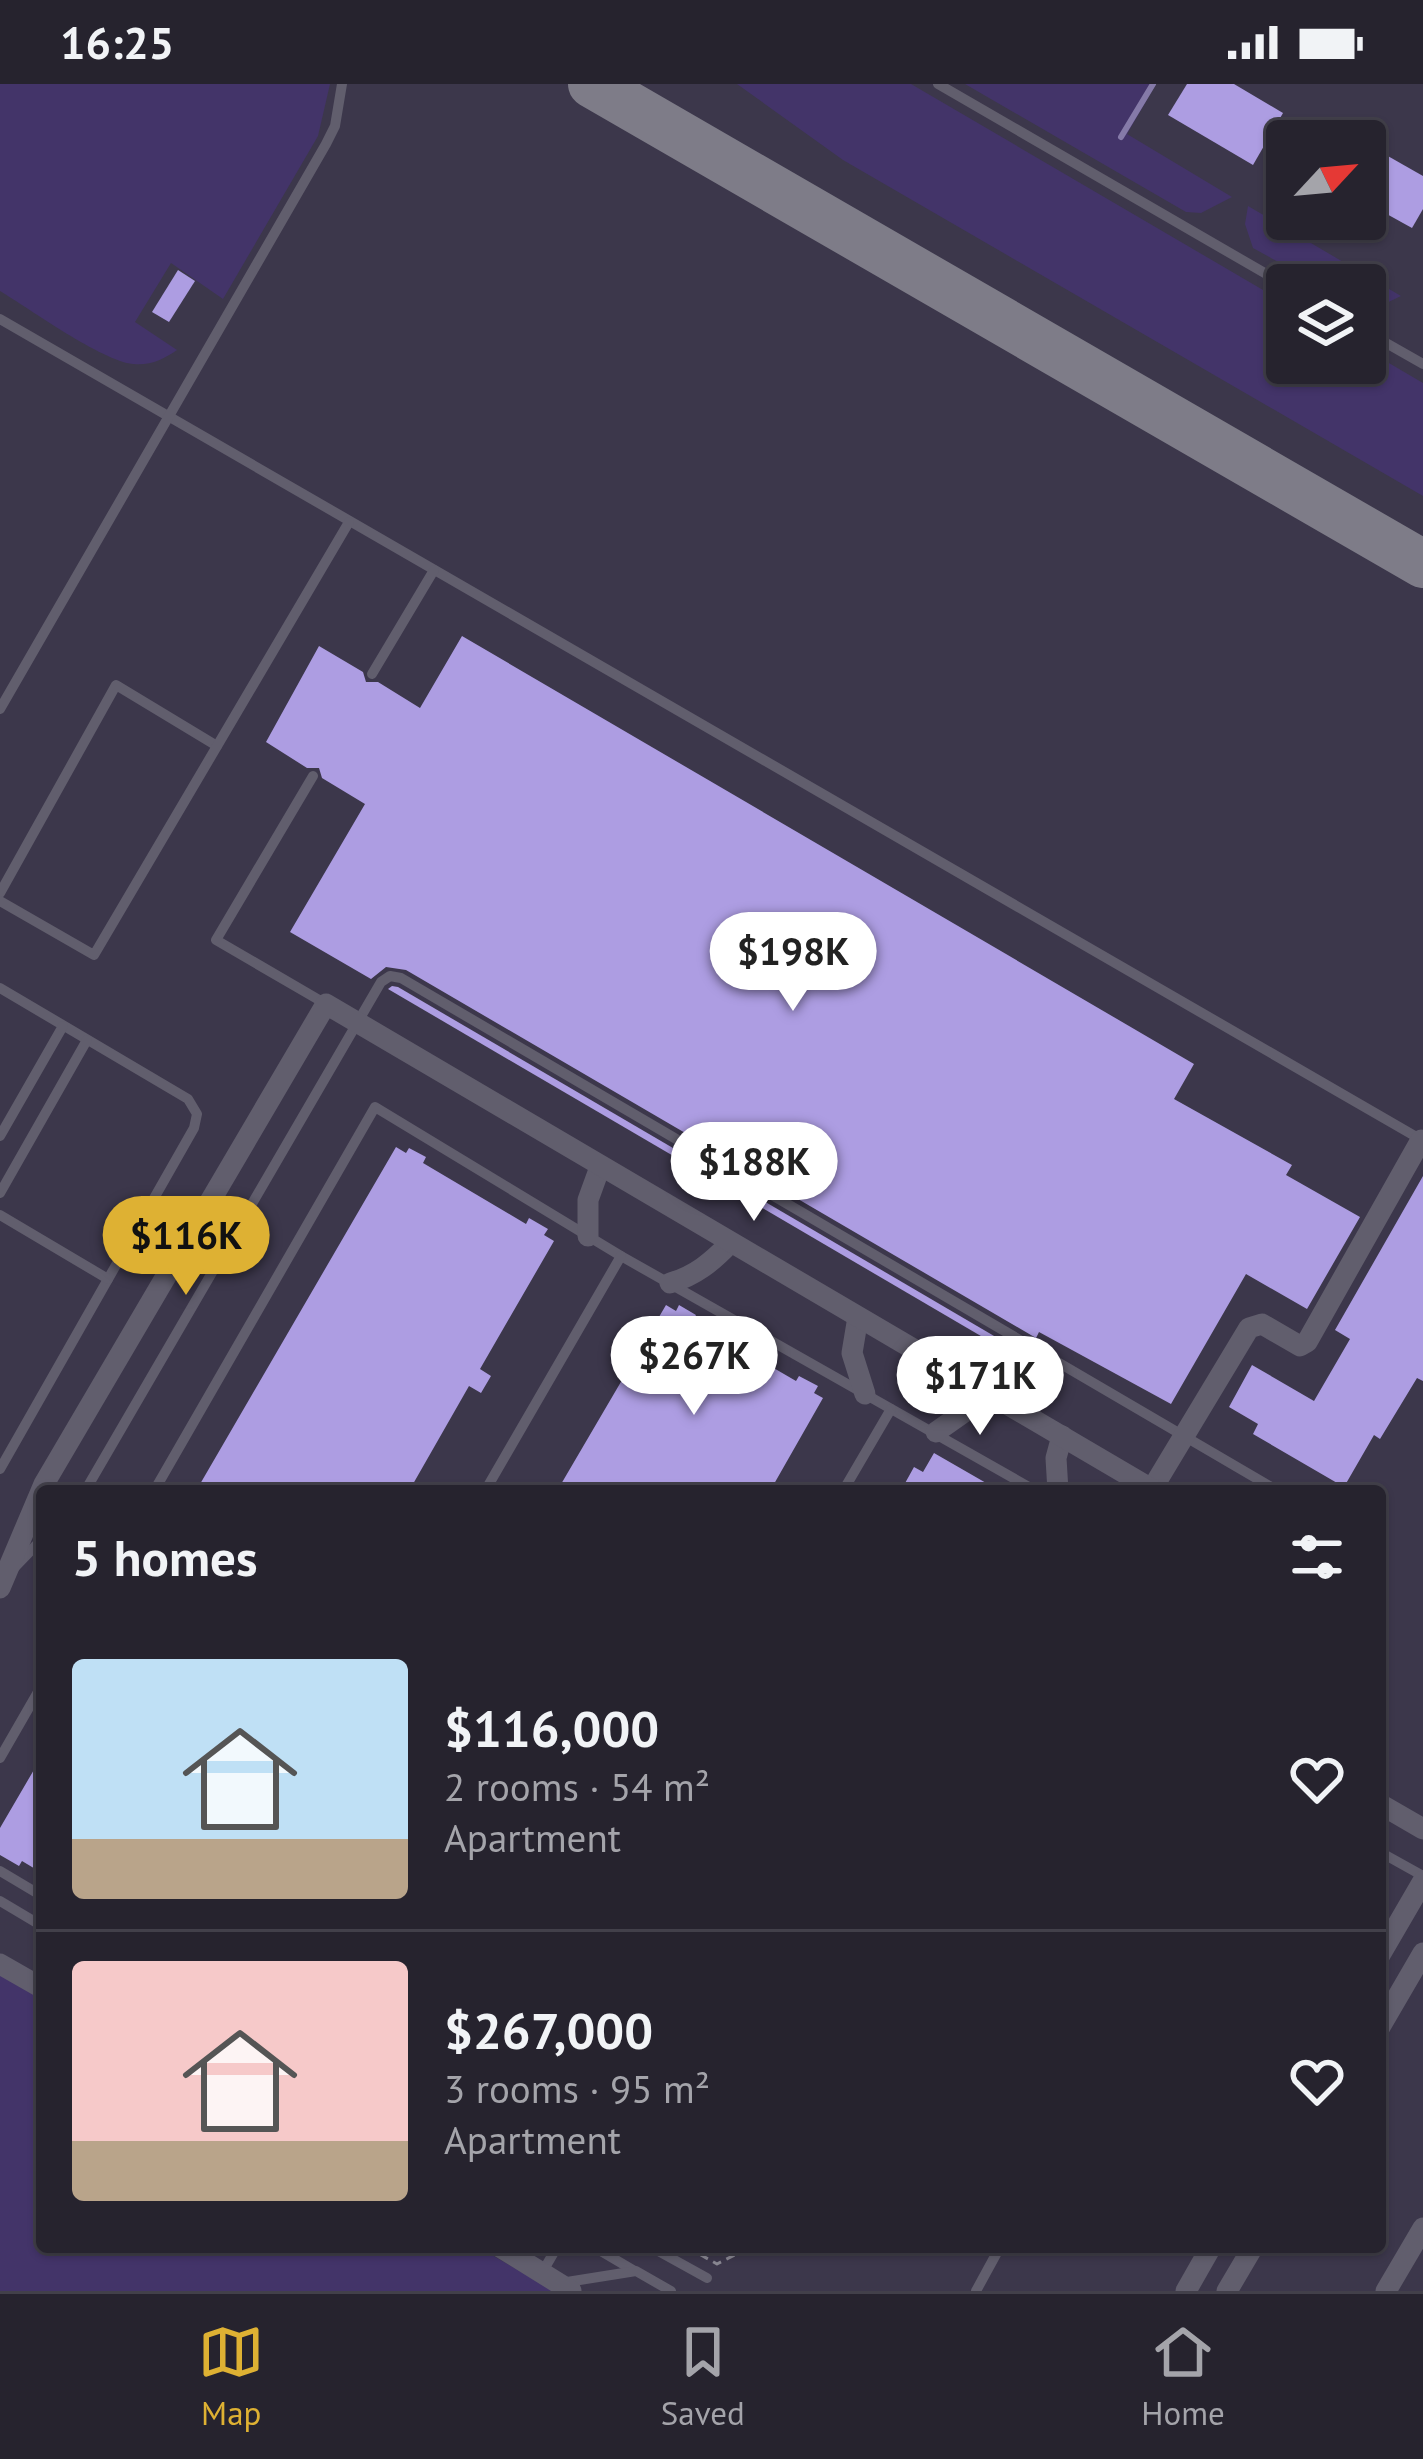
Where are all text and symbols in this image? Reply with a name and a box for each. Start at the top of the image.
text: 16:25 [60,13,174,71]
north arrow [1266,120,1386,240]
map controls [1266,120,1386,384]
button: layers [1266,264,1386,384]
pin: $198K [709,912,877,1014]
text: $198K [737,925,849,976]
pin: $188K [670,1122,838,1224]
text: $188K [698,1135,810,1186]
pin: $116K [102,1196,270,1298]
text: $116K [130,1209,242,1260]
pin: $267K [610,1316,778,1418]
text: $267K [638,1329,750,1380]
pin: $171K [896,1336,1064,1438]
text: $171K [924,1349,1036,1400]
text: 5 homes [72,1524,258,1590]
icon: filters [1284,1524,1350,1590]
text: $116,000 [444,1695,659,1761]
icon: home [168,1707,312,1851]
icon: heart [1284,1746,1350,1812]
text: 2 rooms · 54 m² [444,1761,710,1812]
text: Apartment [444,1812,621,1863]
text: $267,000 [444,1997,653,2063]
icon: home [168,2009,312,2153]
icon: heart [1284,2048,1350,2114]
text: 3 rooms · 95 m² [444,2063,710,2114]
text: Apartment [444,2114,621,2165]
tab: Map [198,2319,264,2434]
tab: Saved [661,2319,745,2434]
tab: Home [1141,2319,1225,2434]

